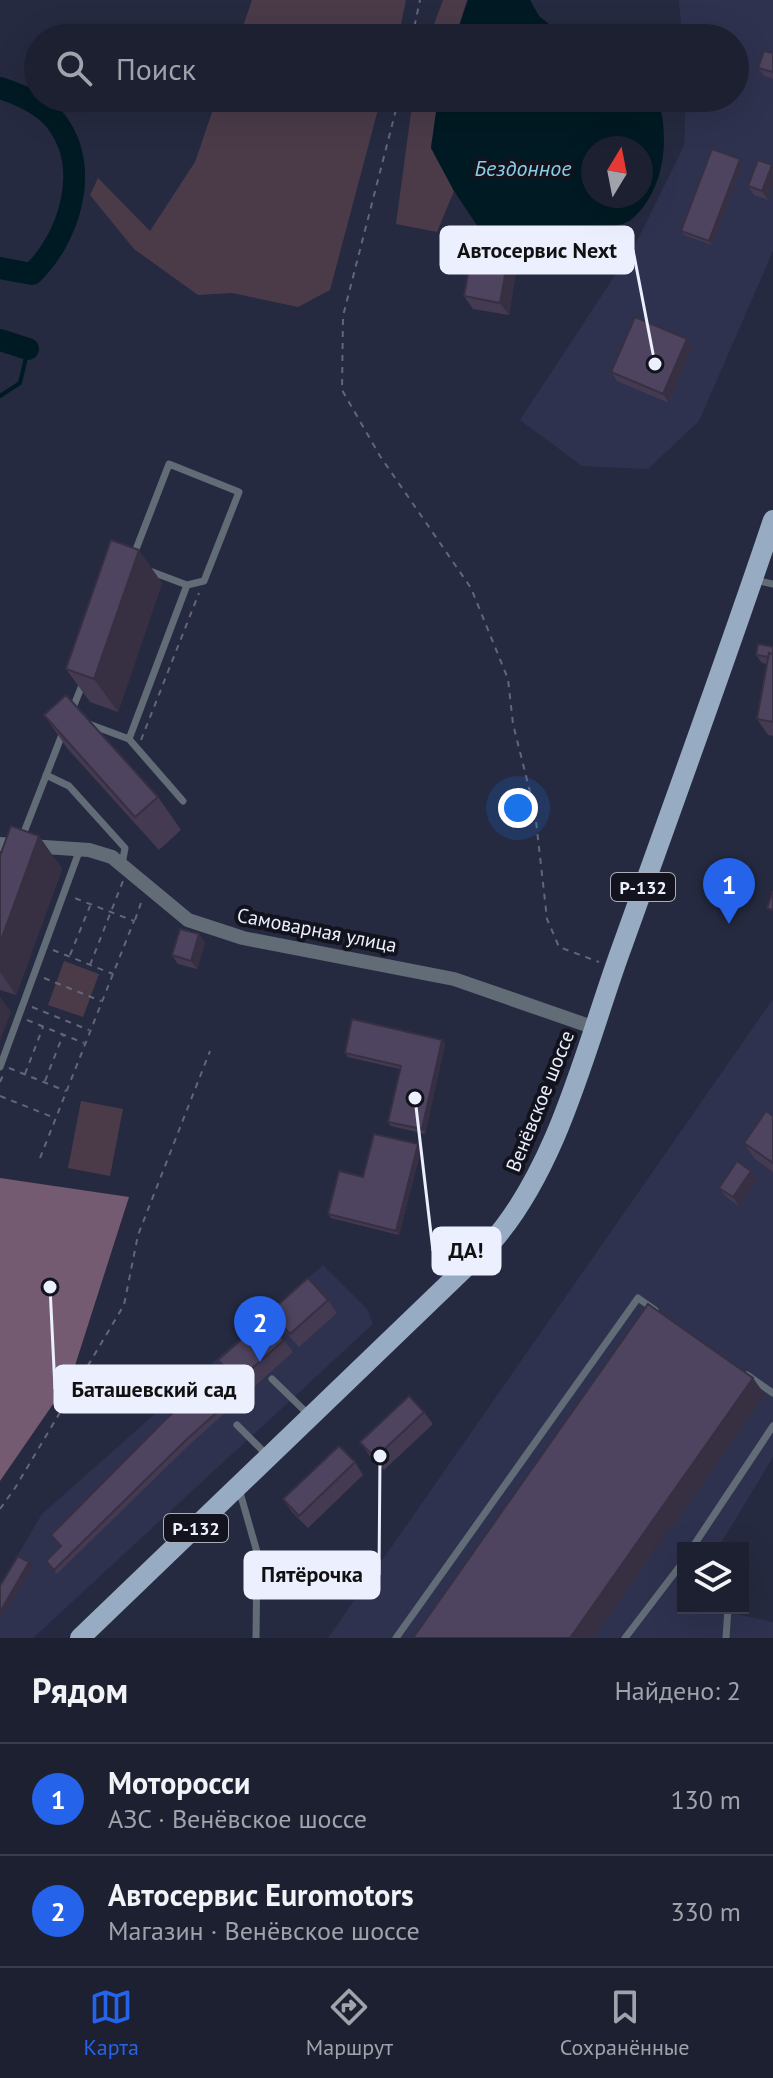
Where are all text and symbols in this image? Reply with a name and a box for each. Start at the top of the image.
search box [24,24,749,112]
icon: search [52,46,96,90]
text: Поиск [116,49,196,88]
north arrow [581,136,653,208]
water label: Бездонное [475,154,572,182]
callout: Автосервис Next [441,227,633,273]
text: Автосервис Next [457,236,617,264]
your location [498,788,538,828]
pin: 1 [703,858,755,924]
road number: Р-132 [611,873,675,901]
street label: Самоварная улица [235,902,399,958]
street label: Венёвское шоссе [500,1027,580,1175]
callout: ДА! [433,1228,500,1274]
text: ДА! [449,1236,483,1264]
pin: 2 [234,1296,286,1362]
callout: Баташевский сад [55,1366,253,1412]
text: Баташевский сад [71,1375,237,1403]
road number: Р-132 [164,1514,228,1542]
map controls [677,1542,749,1614]
button: layers [677,1542,749,1614]
callout: Пятёрочка [245,1552,379,1598]
text: Пятёрочка [261,1560,363,1588]
text: Рядом [32,1668,128,1712]
text: Найдено: 2 [614,1674,741,1707]
text: Моторосси [108,1763,250,1802]
text: 1 [51,1783,65,1816]
text: 130 m [670,1783,741,1816]
text: АЗС · Венёвское шоссе [108,1802,367,1835]
text: Автосервис Euromotors [108,1875,414,1914]
text: 2 [51,1895,65,1928]
text: 330 m [670,1895,741,1928]
text: Магазин · Венёвское шоссе [108,1914,420,1947]
tab: Карта [83,1985,139,2061]
tab: Маршрут [306,1985,393,2061]
tab: Сохранённые [560,1985,690,2061]

